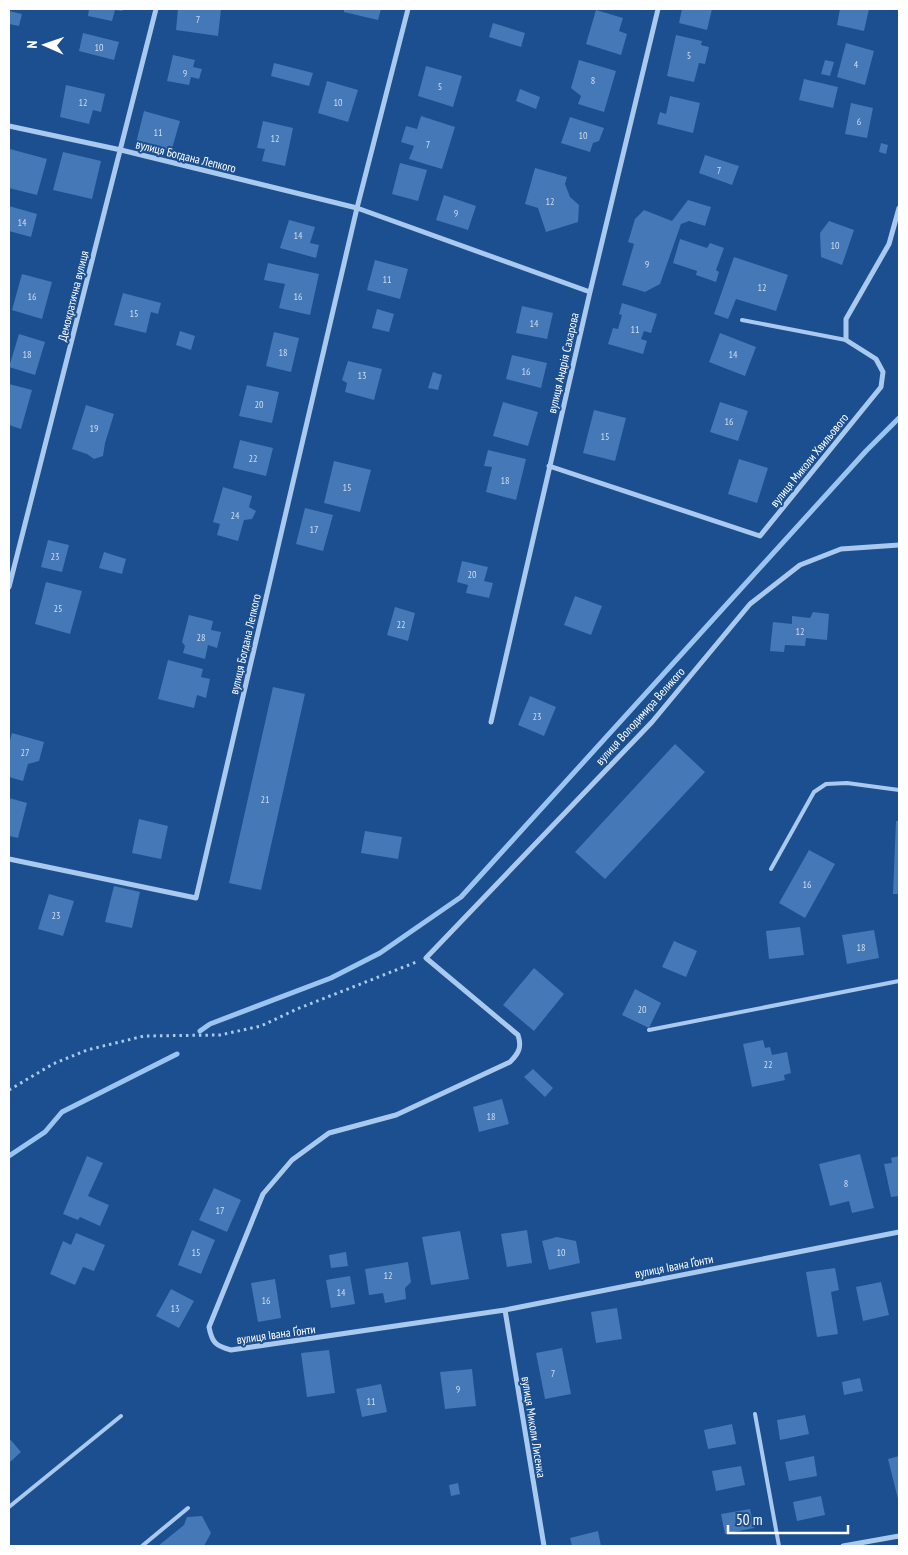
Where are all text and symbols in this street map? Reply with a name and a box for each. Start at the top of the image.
house number: 7 [196,13,200,26]
north arrow [20,20,70,70]
text: N [23,40,41,49]
house number: 10 [95,41,104,54]
house number: 5 [687,49,691,62]
house number: 4 [854,58,859,71]
house number: 9 [183,67,187,80]
house number: 8 [591,74,595,87]
house number: 5 [438,80,442,93]
house number: 12 [79,96,88,109]
house number: 10 [334,96,343,109]
house number: 6 [857,115,862,128]
house number: 11 [154,126,163,139]
house number: 10 [579,129,588,142]
house number: 12 [271,132,280,145]
street label: вулиця Богдана Лепкого [134,136,238,176]
house number: 7 [426,138,430,151]
house number: 7 [717,164,721,177]
house number: 12 [546,195,555,208]
house number: 9 [454,207,458,220]
house number: 14 [18,216,27,229]
house number: 14 [294,229,303,242]
house number: 10 [831,239,840,252]
street label: Демократична вулиця [54,249,92,343]
house number: 9 [645,258,649,271]
house number: 11 [383,273,392,286]
house number: 12 [758,281,767,294]
house number: 16 [28,290,37,303]
house number: 16 [294,290,303,303]
house number: 15 [130,307,139,320]
street label: вулиця Андрія Сахарова [544,311,582,415]
house number: 14 [530,317,539,330]
house number: 11 [631,323,640,336]
house number: 18 [279,346,288,359]
house number: 18 [23,348,32,361]
house number: 14 [729,348,738,361]
house number: 16 [522,365,531,378]
house number: 13 [358,369,367,382]
house number: 20 [255,398,264,411]
street label: вулиця Миколи Хвильового [767,410,851,510]
house number: 16 [725,415,734,428]
house number: 19 [90,422,99,435]
house number: 15 [601,430,610,443]
house number: 22 [249,452,258,465]
house number: 18 [501,474,510,487]
house number: 15 [343,481,352,494]
house number: 24 [231,509,240,522]
house number: 17 [310,523,319,536]
house number: 23 [51,550,60,563]
house number: 20 [468,568,477,581]
street label: вулиця Богдана Лепкого [226,592,264,696]
house number: 25 [54,602,63,615]
house number: 22 [397,618,406,631]
house number: 12 [796,625,805,638]
house number: 28 [197,631,206,644]
street label: вулиця Володимира Великого [592,664,688,768]
house number: 23 [533,710,542,723]
house number: 27 [21,746,30,759]
house number: 21 [261,793,270,806]
house number: 16 [803,878,812,891]
house number: 23 [52,909,61,922]
house number: 18 [857,941,866,954]
house number: 20 [638,1003,647,1016]
house number: 22 [764,1058,773,1071]
house number: 18 [487,1110,496,1123]
house number: 8 [844,1177,848,1190]
house number: 17 [216,1204,225,1217]
house number: 15 [192,1246,201,1259]
house number: 10 [557,1246,566,1259]
street label: вулиця Івана Ґонти [634,1251,714,1281]
house number: 12 [384,1269,393,1282]
house number: 14 [337,1286,346,1299]
house number: 16 [262,1294,271,1307]
house number: 13 [171,1302,180,1315]
street label: вулиця Івана Ґонти [236,1321,316,1347]
house number: 7 [551,1367,555,1380]
street label: вулиця Миколи Лисенка [519,1375,549,1479]
house number: 9 [456,1383,460,1396]
house number: 11 [367,1395,376,1408]
scale bar [728,1502,848,1534]
text: 50 m [736,1510,762,1529]

